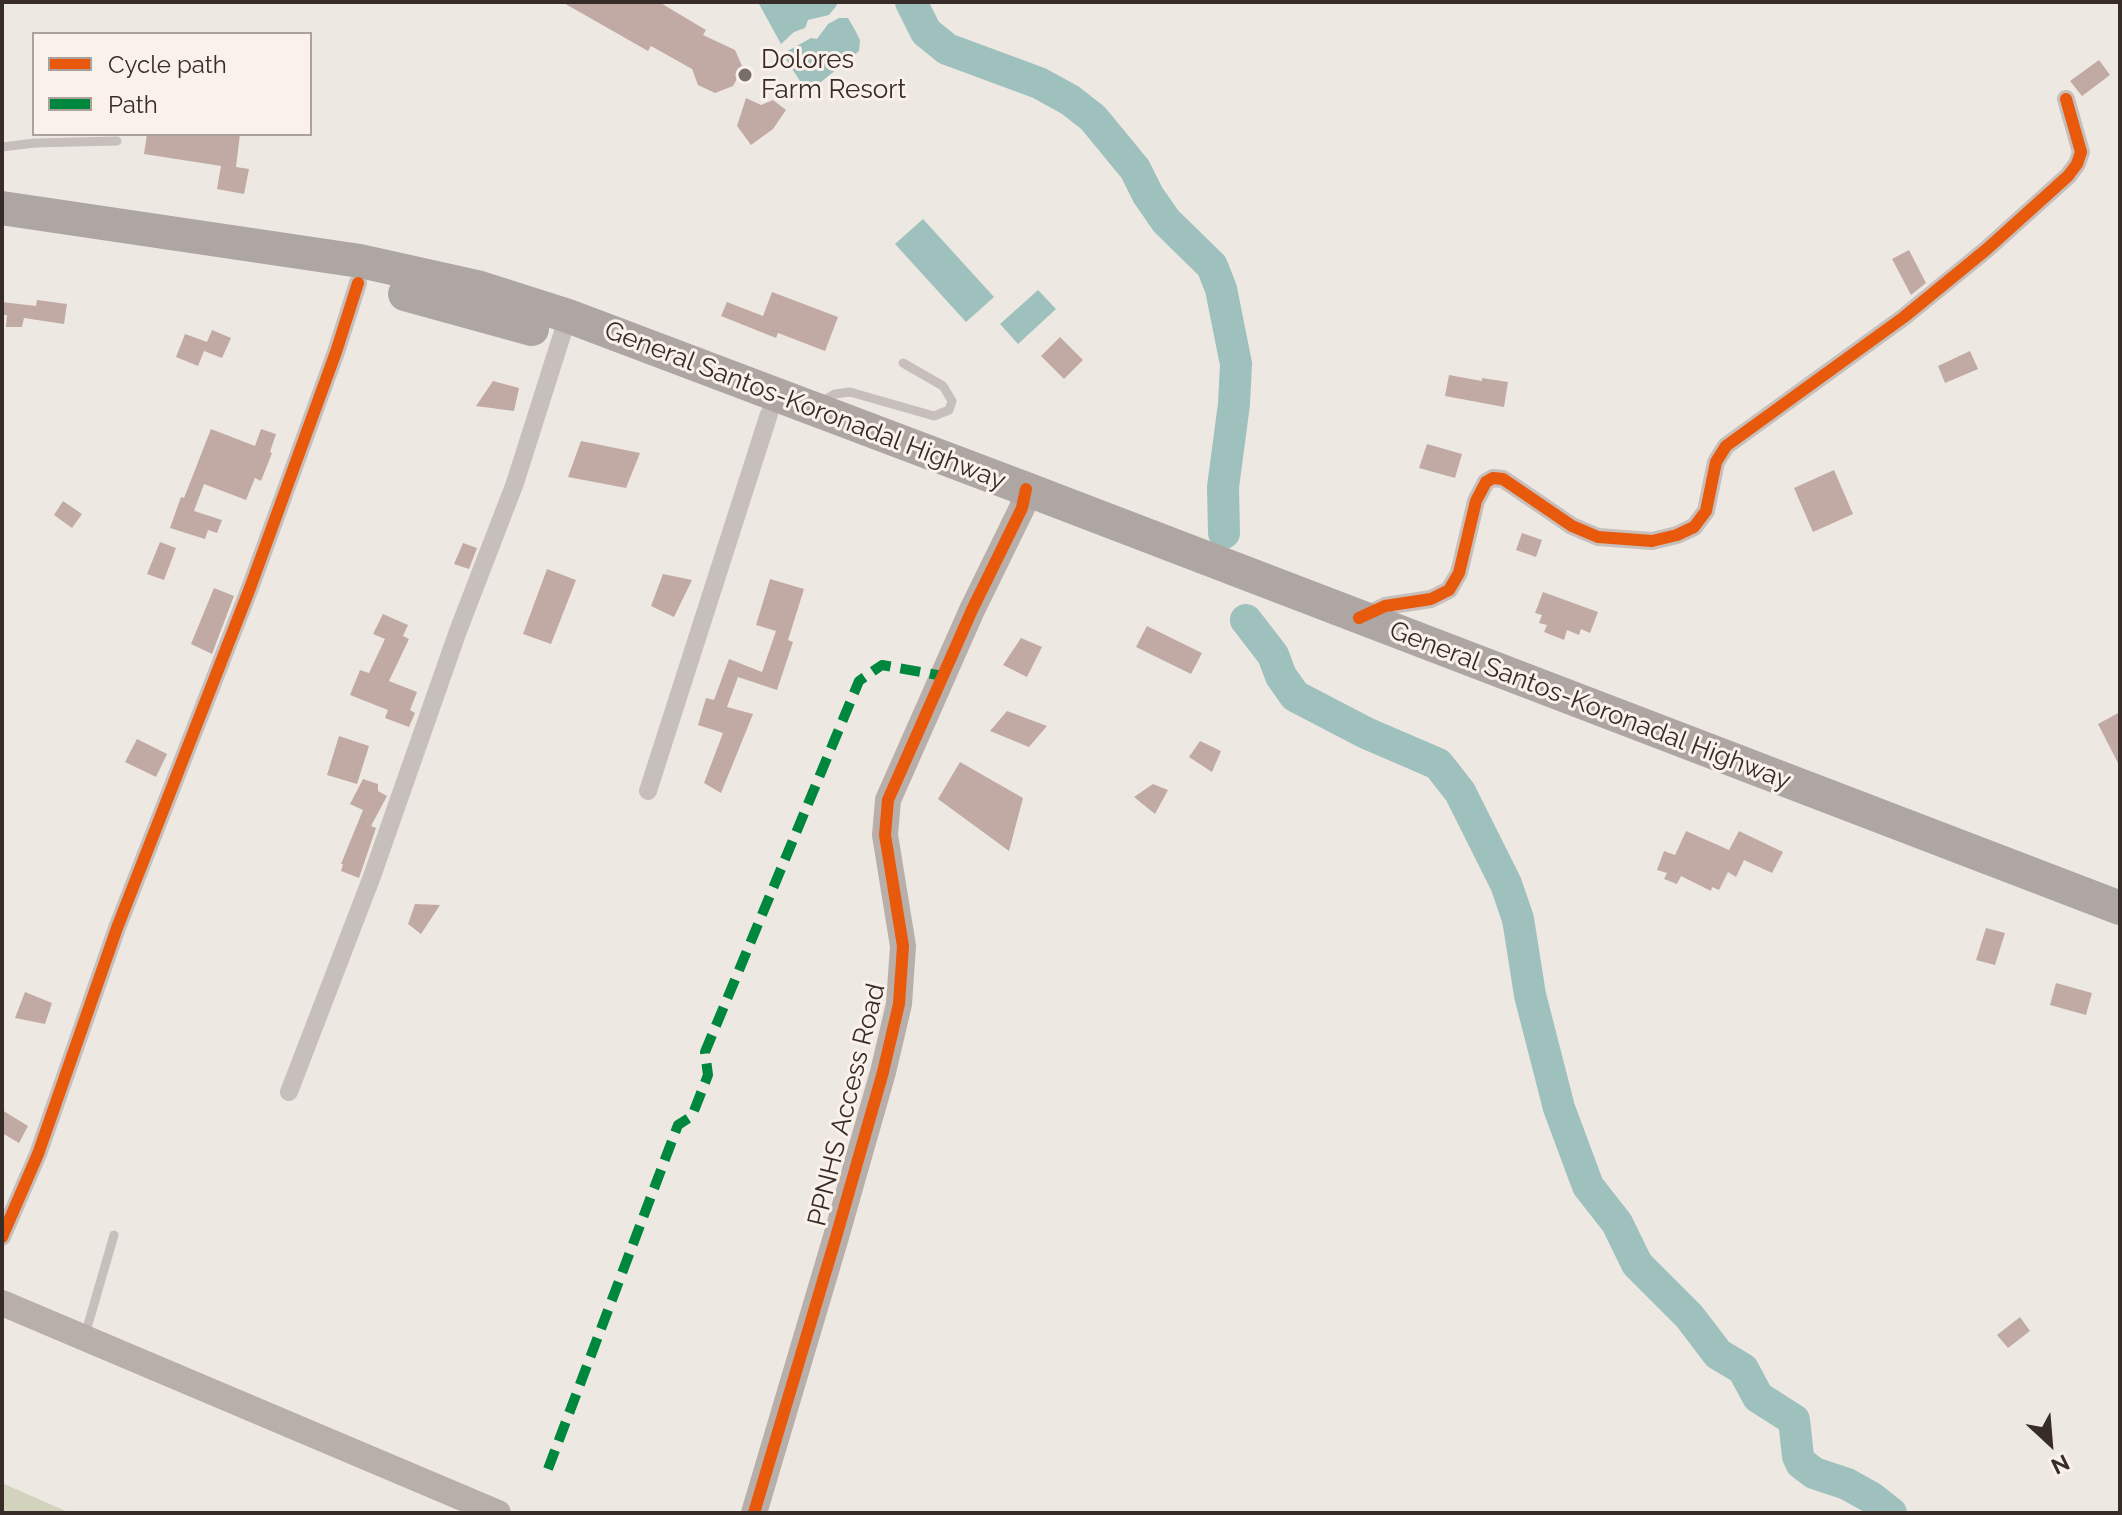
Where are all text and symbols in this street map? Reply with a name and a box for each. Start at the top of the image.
legend [32,32,312,136]
place label: Dolores Farm Resort [761,44,906,106]
text: Cycle path [108,50,227,79]
marker: Dolores Farm Resort [736,66,754,84]
text: Path [108,90,158,119]
street label: General Santos-Koronadal Highway [600,315,1010,497]
street label: General Santos-Koronadal Highway [1385,615,1795,797]
street label: PPNHS Access Road [802,980,892,1230]
north arrow [2010,1403,2090,1483]
text: N [2047,1449,2074,1480]

